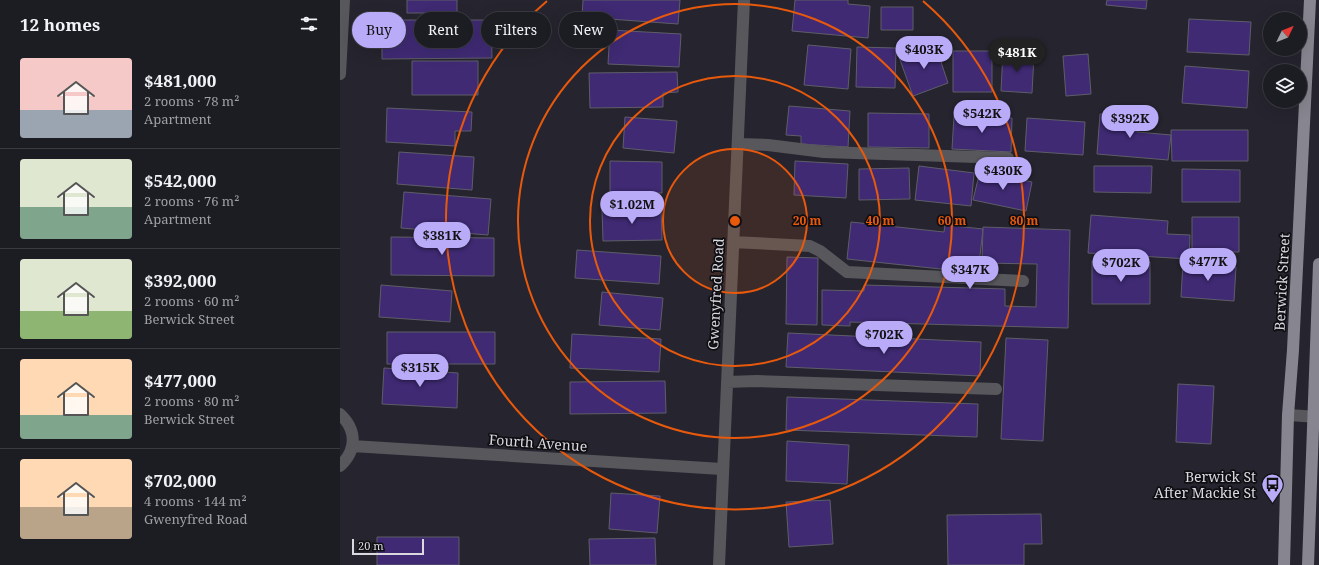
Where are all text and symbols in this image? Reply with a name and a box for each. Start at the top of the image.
chip: Buy [352,12,406,48]
chip: Rent [414,12,473,48]
chip: Filters [481,12,551,48]
chip: New [559,12,617,48]
north arrow [1263,12,1307,56]
map controls [1263,12,1307,108]
text: 12 homes [20,13,100,36]
icon: filters [298,13,320,35]
pin: $403K [896,36,952,70]
pin: $481K [989,39,1045,73]
text: $403K [905,40,943,58]
text: $481K [998,43,1036,61]
button: layers [1263,64,1307,108]
text: $481,000 [144,69,216,92]
icon: home [52,74,100,122]
text: 2 rooms · 78 m² [144,92,239,110]
pin: $542K [954,100,1010,134]
text: $542K [963,104,1001,122]
pin: $392K [1102,105,1158,139]
text: $392K [1111,109,1149,127]
text: Apartment [144,110,211,128]
pin: $430K [975,157,1031,191]
text: $430K [984,161,1022,179]
text: $542,000 [144,169,216,192]
icon: home [52,175,100,223]
pin: $1.02M [599,191,665,225]
text: 2 rooms · 76 m² [144,192,239,210]
text: $1.02M [609,195,655,213]
text: Apartment [144,210,211,228]
text: 20 m [793,212,821,229]
text: 40 m [866,212,894,229]
text: 60 m [938,212,966,229]
text: 80 m [1010,212,1038,229]
centre of rings [728,214,742,228]
pin: $381K [414,222,470,256]
text: $381K [423,226,461,244]
street label: Berwick Street [1269,233,1294,331]
street label: Gwenyfred Road [703,237,728,350]
pin: $477K [1180,248,1236,282]
pin: $702K [1093,249,1149,283]
text: $477K [1189,252,1227,270]
text: $702K [1102,253,1140,271]
pin: $347K [942,256,998,290]
text: $347K [951,260,989,278]
text: $392,000 [144,269,216,292]
icon: home [52,275,100,323]
text: 2 rooms · 60 m² [144,292,239,310]
text: Berwick Street [144,310,235,328]
pin: $702K [856,321,912,355]
text: $702K [865,325,903,343]
pin: $315K [392,354,448,388]
text: $315K [401,358,439,376]
text: $477,000 [144,369,216,392]
icon: home [52,375,100,423]
text: 2 rooms · 80 m² [144,392,239,410]
text: Berwick Street [144,410,235,428]
street label: Fourth Avenue [488,430,588,455]
place label: Berwick St After Mackie St [1154,467,1256,502]
text: $702,000 [144,469,216,492]
bus stop icon: Berwick St After Mackie St [1259,472,1285,505]
icon: home [52,475,100,523]
text: 4 rooms · 144 m² [144,492,247,510]
text: Gwenyfred Road [144,510,247,528]
scale bar [352,537,424,556]
text: 20 m [358,538,384,553]

